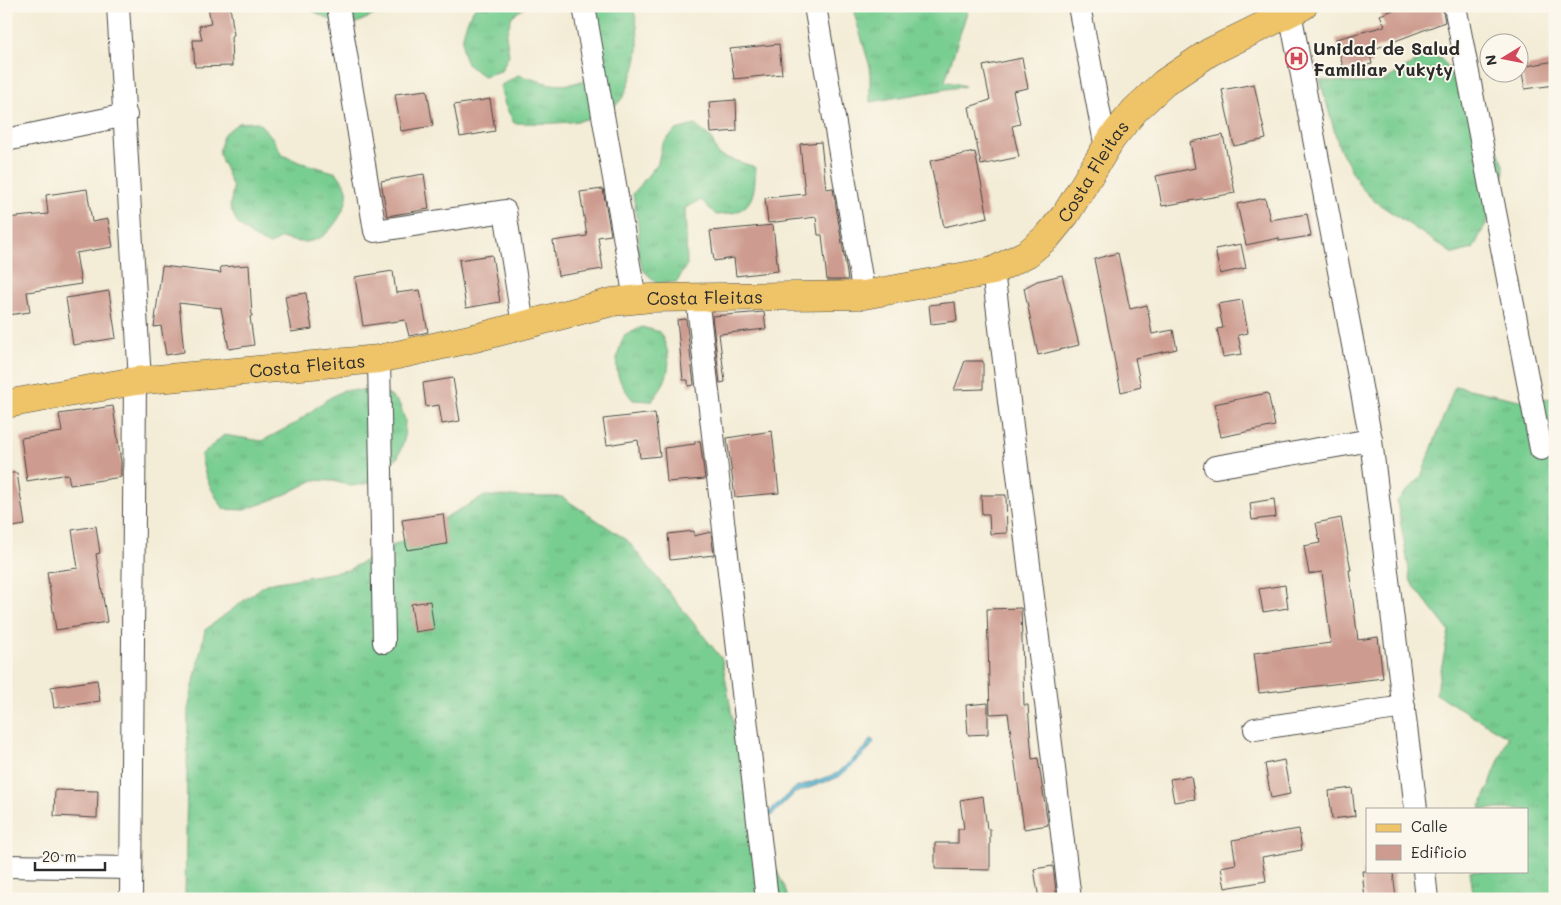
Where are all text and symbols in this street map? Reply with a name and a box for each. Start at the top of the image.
north arrow [1478,32,1528,82]
place label: Unidad de Salud Familiar Yukyty [1313,36,1460,81]
hospital icon: Unidad de Salud Familiar Yukyty [1285,46,1309,70]
text: N [1480,53,1501,67]
street label: Costa Fleitas [1052,115,1134,227]
street label: Costa Fleitas [647,284,763,310]
street label: Costa Fleitas [248,348,366,383]
legend [1366,808,1528,872]
text: Calle [1411,816,1448,836]
scale bar [35,840,105,872]
text: Edificio [1411,842,1467,862]
text: 20 m [42,846,76,866]

